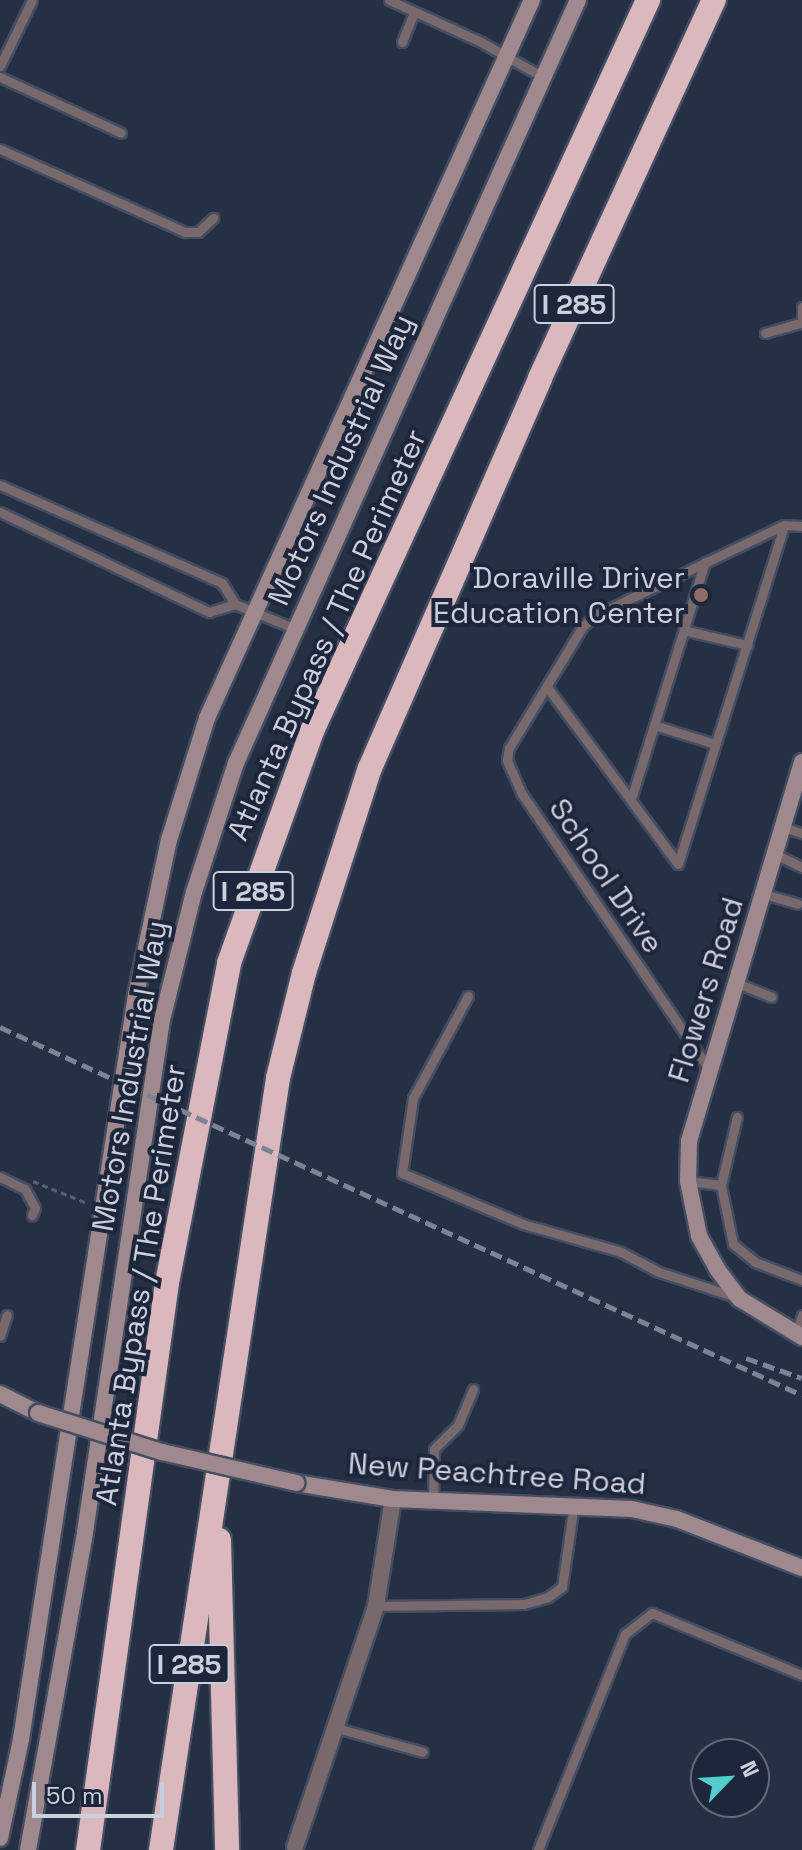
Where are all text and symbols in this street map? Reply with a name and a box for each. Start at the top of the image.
road number: I 285 [532,280,616,328]
street label: Motors Industrial Way [260,309,422,611]
street label: Atlanta Bypass / The Perimeter [220,424,434,846]
place label: Doraville Driver Education Center [433,560,685,630]
marker: Doraville Driver Education Center [692,586,710,604]
street label: School Drive [541,792,671,960]
road number: I 285 [211,867,295,915]
street label: Flowers Road [661,893,751,1087]
street label: Motors Industrial Way [85,918,175,1234]
street label: Atlanta Bypass / The Perimeter [88,1061,194,1509]
street label: New Peachtree Road [347,1446,647,1502]
road number: I 285 [147,1640,231,1688]
north arrow [690,1738,770,1818]
text: N [734,1756,766,1781]
scale bar [36,1766,168,1816]
text: 50 m [46,1780,103,1811]

